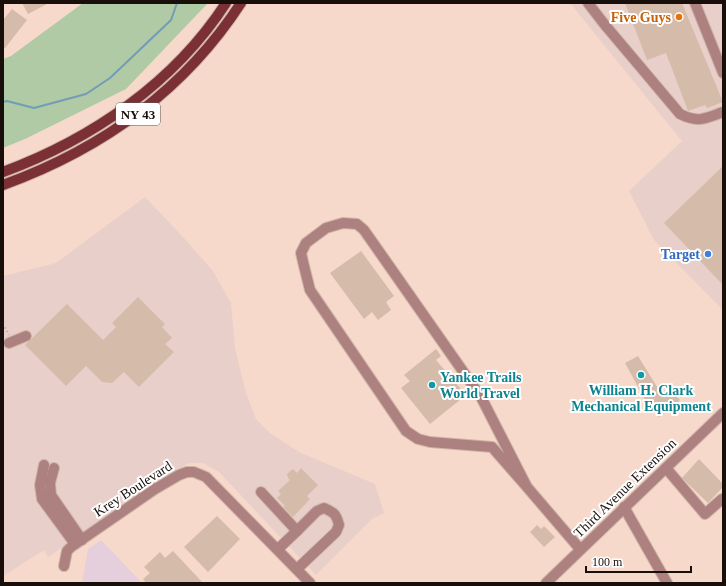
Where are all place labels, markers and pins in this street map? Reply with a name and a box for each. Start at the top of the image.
place label: Five Guys [611,10,672,25]
marker: Five Guys [674,12,684,22]
place label: Target [661,247,700,262]
marker: Target [703,249,713,259]
place label: Yankee Trails World Travel [440,370,522,401]
marker: William H. Clark Mechanical Equipment [636,370,646,380]
marker: Yankee Trails World Travel [427,380,437,390]
place label: William H. Clark Mechanical Equipment [571,383,711,414]

